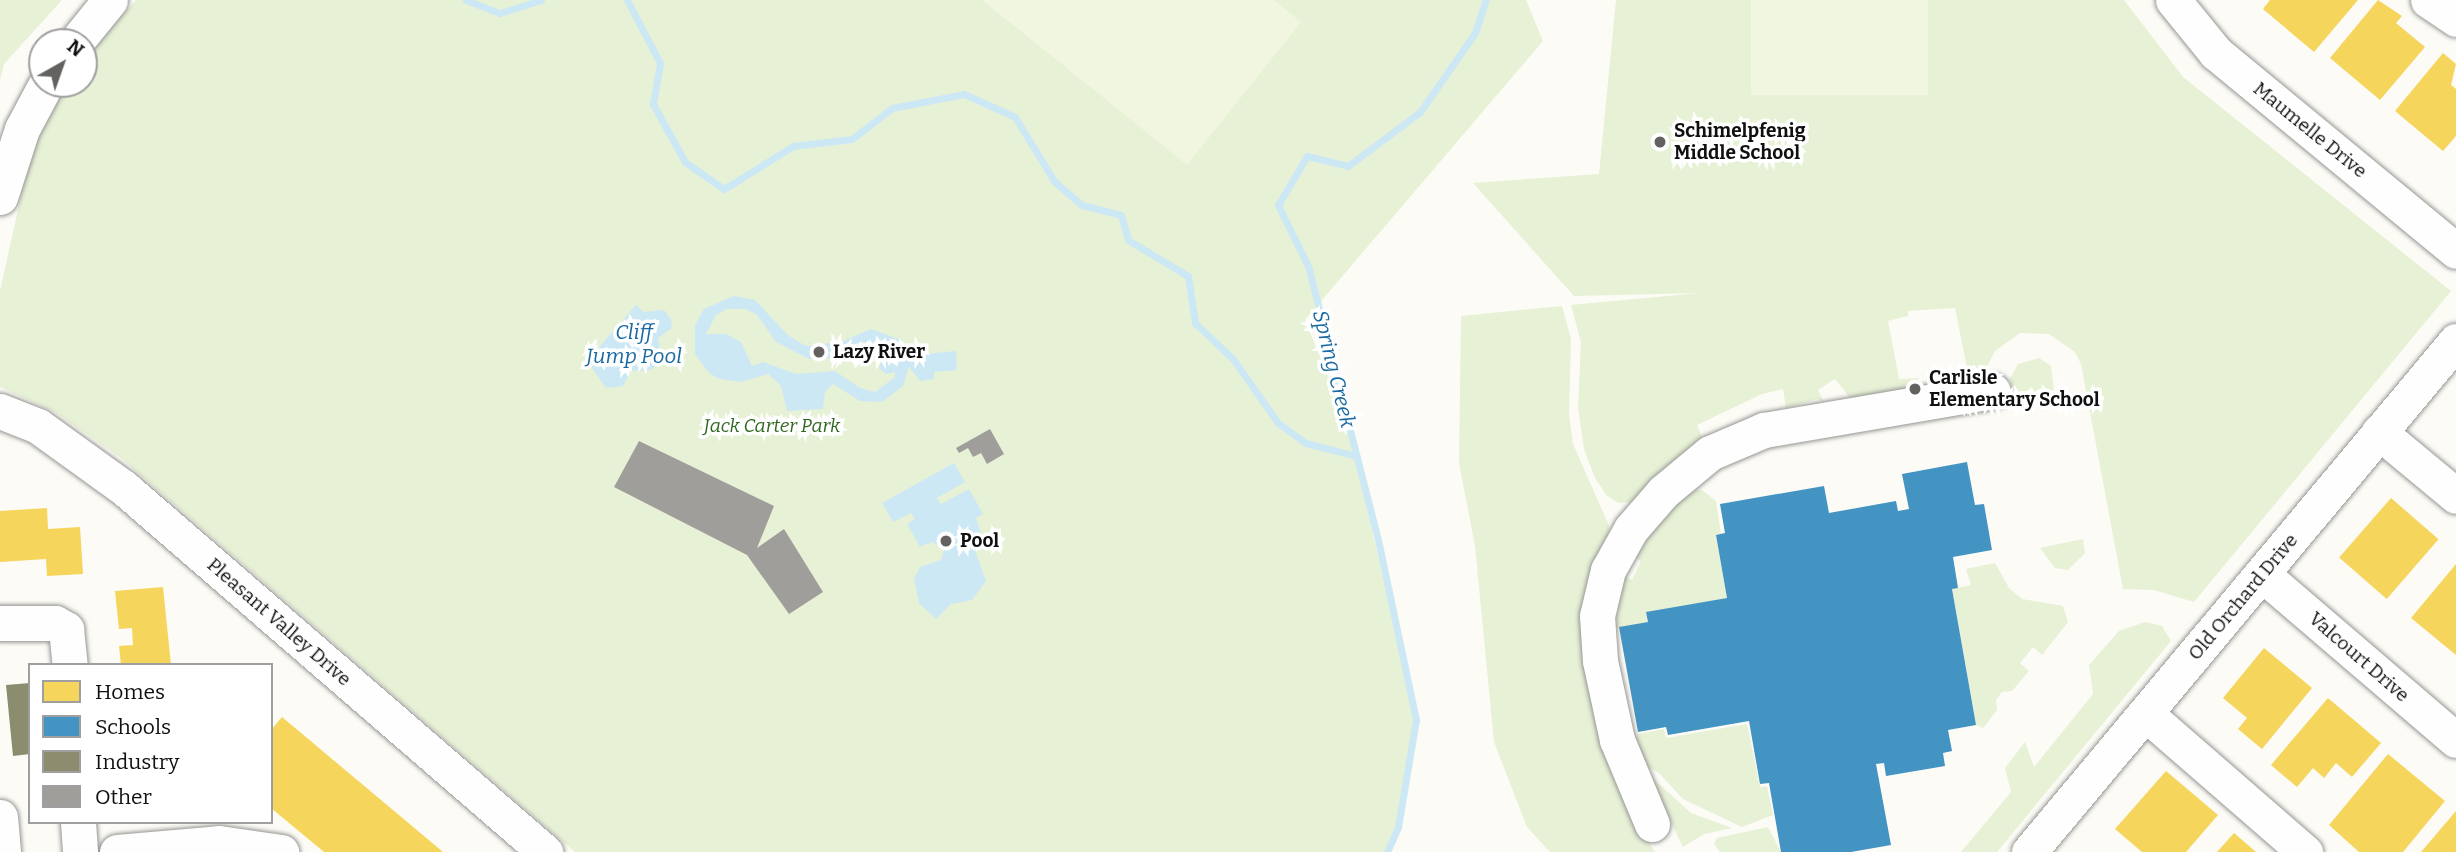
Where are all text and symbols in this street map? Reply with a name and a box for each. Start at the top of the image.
north arrow [28,28,98,98]
text: N [63,35,89,62]
street label: Maumelle Drive [2249,77,2371,183]
place label: Schimelpfenig Middle School [1674,120,1806,164]
marker: Schimelpfenig Middle School [1652,134,1668,150]
water label: Spring Creek [1307,308,1361,430]
water label: Cliff Jump Pool [586,319,682,369]
place label: Lazy River [833,341,925,363]
marker: Lazy River [811,344,827,360]
place label: Carlisle Elementary School [1929,367,2100,411]
marker: Carlisle Elementary School [1907,381,1923,397]
park label: Jack Carter Park [704,415,840,437]
street label: Old Orchard Drive [2184,529,2302,665]
place label: Pool [960,530,999,552]
marker: Pool [938,533,954,549]
street label: Pleasant Valley Drive [202,553,356,691]
street label: Valcourt Drive [2304,607,2414,707]
legend [28,663,273,824]
text: Homes [95,679,165,705]
text: Schools [95,714,171,740]
text: Industry [95,749,179,775]
text: Other [95,784,152,810]

